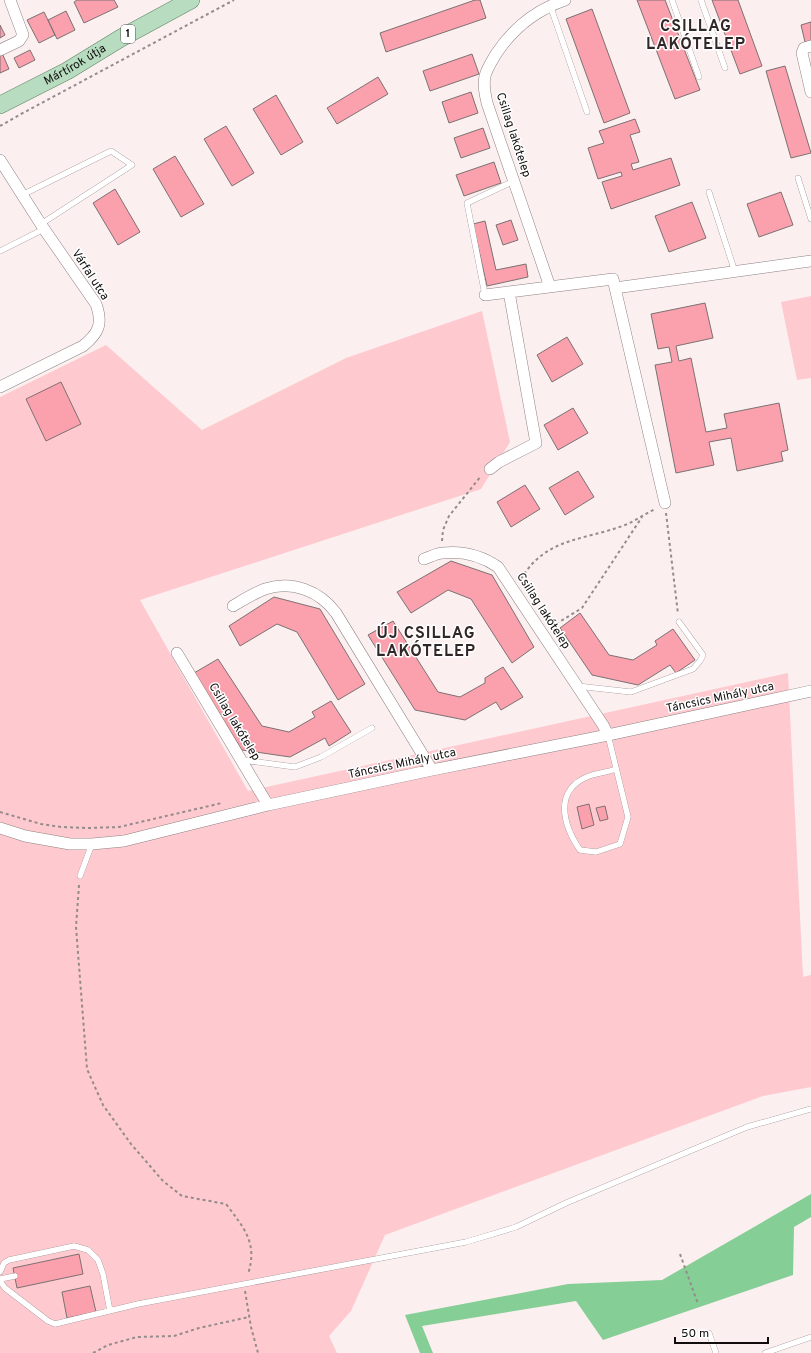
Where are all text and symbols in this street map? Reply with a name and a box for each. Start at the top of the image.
district label: CSILLAG LAKÓTELEP [646,17,746,55]
road number: 1 [121,25,135,43]
street label: Mártírok útja [41,41,109,89]
street label: Csillag lakótelep [492,91,534,180]
street label: Várfal utca [68,246,112,304]
street label: Csillag lakótelep [512,570,574,653]
district label: ÚJ CSILLAG LAKÓTELEP [376,622,476,662]
street label: Táncsics Mihály utca [665,679,775,717]
street label: Csillag lakótelep [204,680,264,764]
street label: Táncsics Mihály utca [347,745,457,783]
scale bar [675,1319,768,1345]
text: 50 m [681,1326,709,1342]

